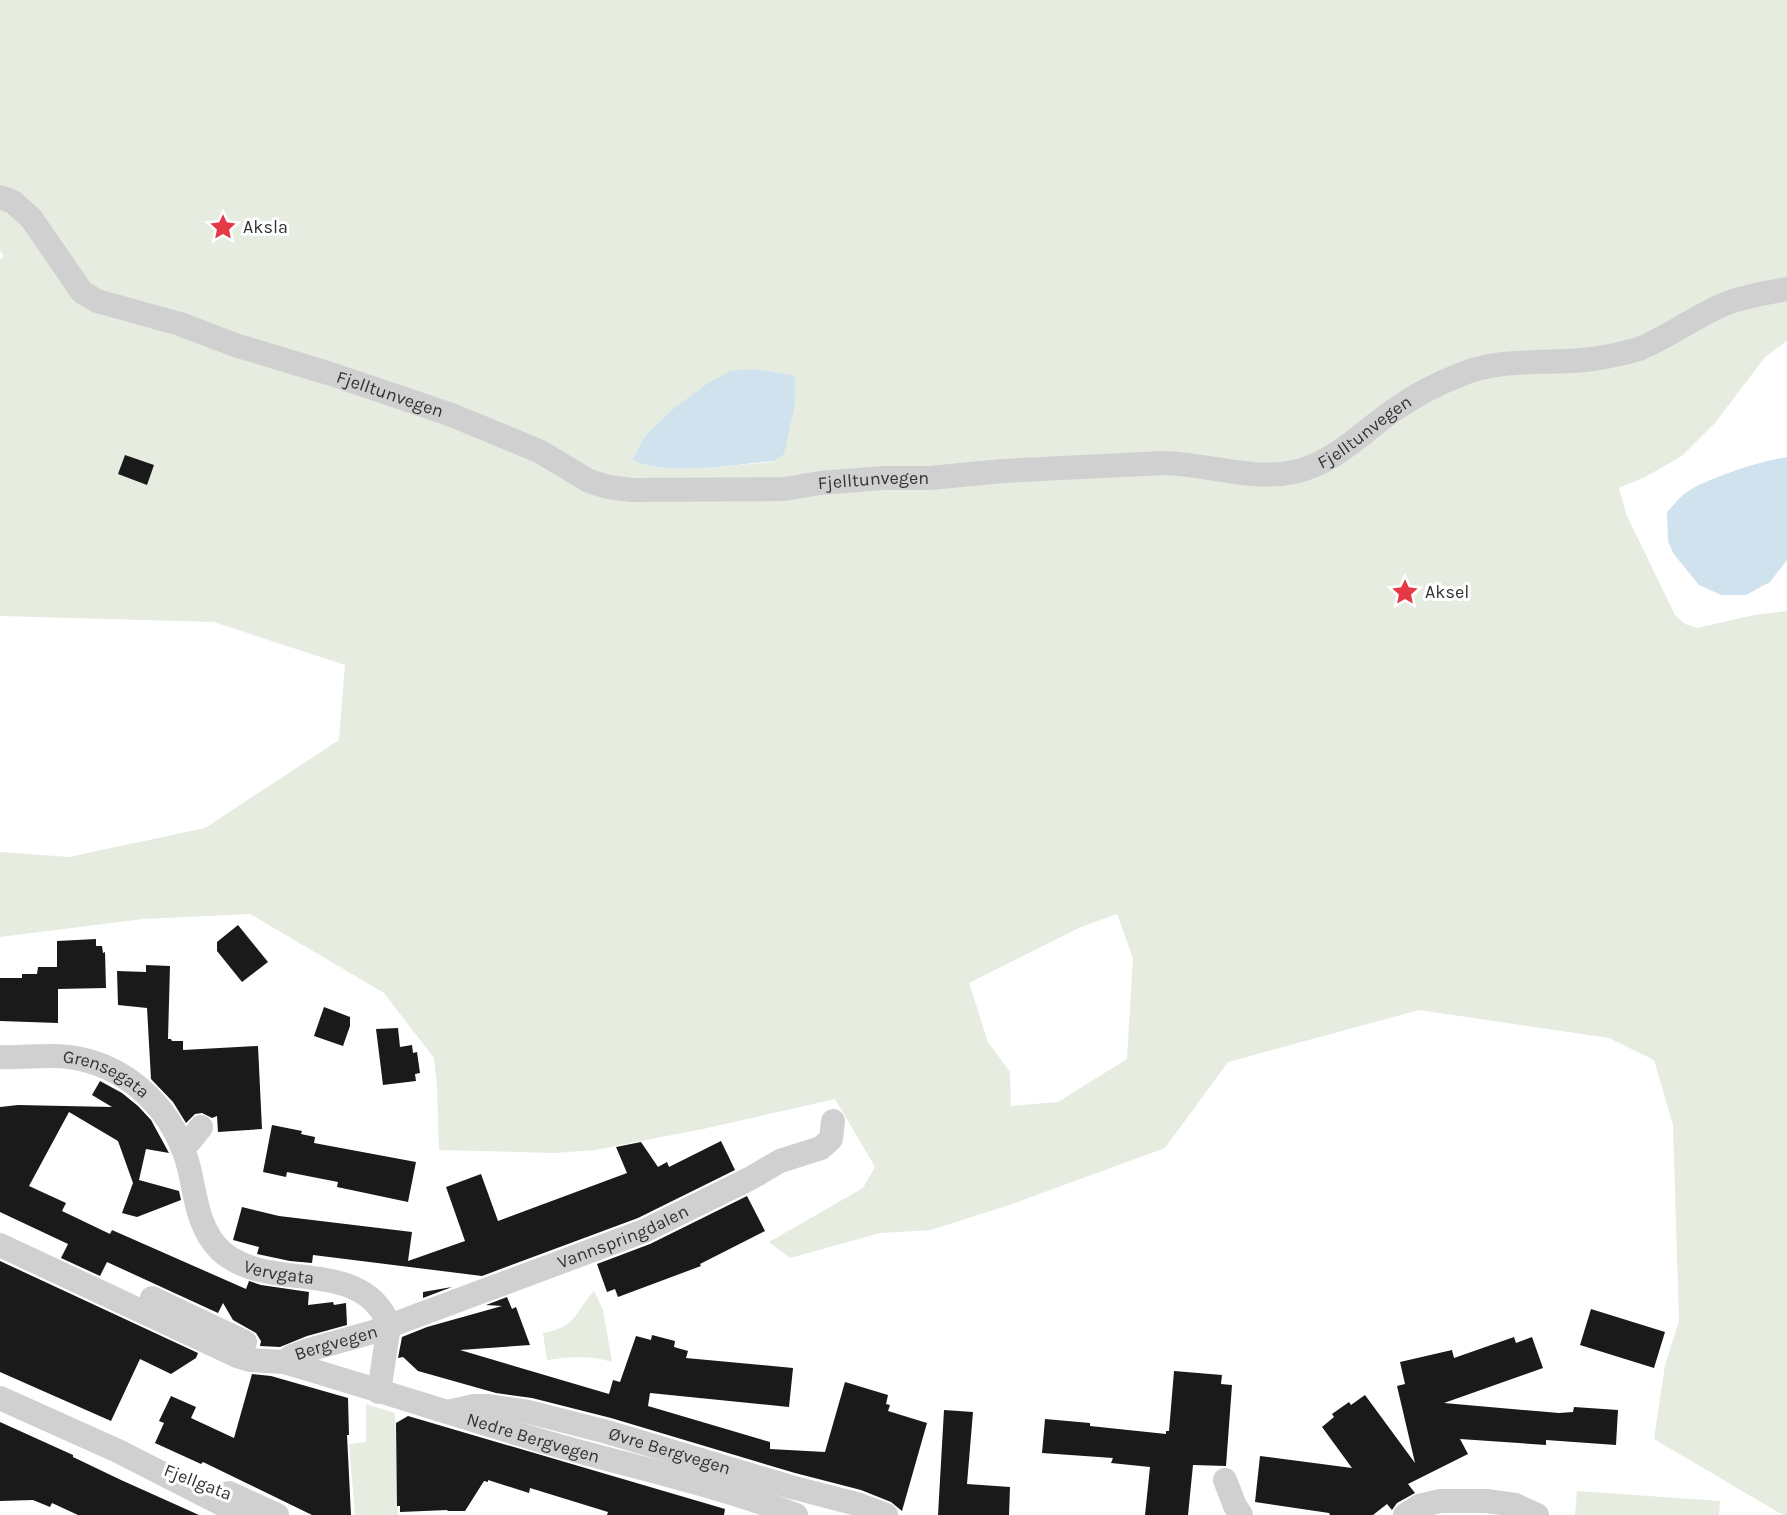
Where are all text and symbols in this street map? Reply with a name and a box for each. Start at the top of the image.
place icon: Aksla [208,212,238,242]
place label: Aksla [243,216,288,238]
street label: Fjelltunvegen [334,366,446,422]
street label: Fjelltunvegen [1314,390,1416,473]
street label: Fjelltunvegen [817,467,929,494]
place icon: Aksel [1390,577,1420,607]
place label: Aksel [1425,581,1469,603]
street label: Grensegata [62,1045,154,1103]
street label: Vannspringdalen [554,1200,692,1273]
street label: Vervgata [241,1255,315,1289]
street label: Bergvegen [291,1320,380,1365]
street label: Nedre Bergvegen [464,1408,602,1468]
street label: Øvre Bergvegen [606,1422,733,1479]
street label: Fjellgata [161,1459,235,1505]

